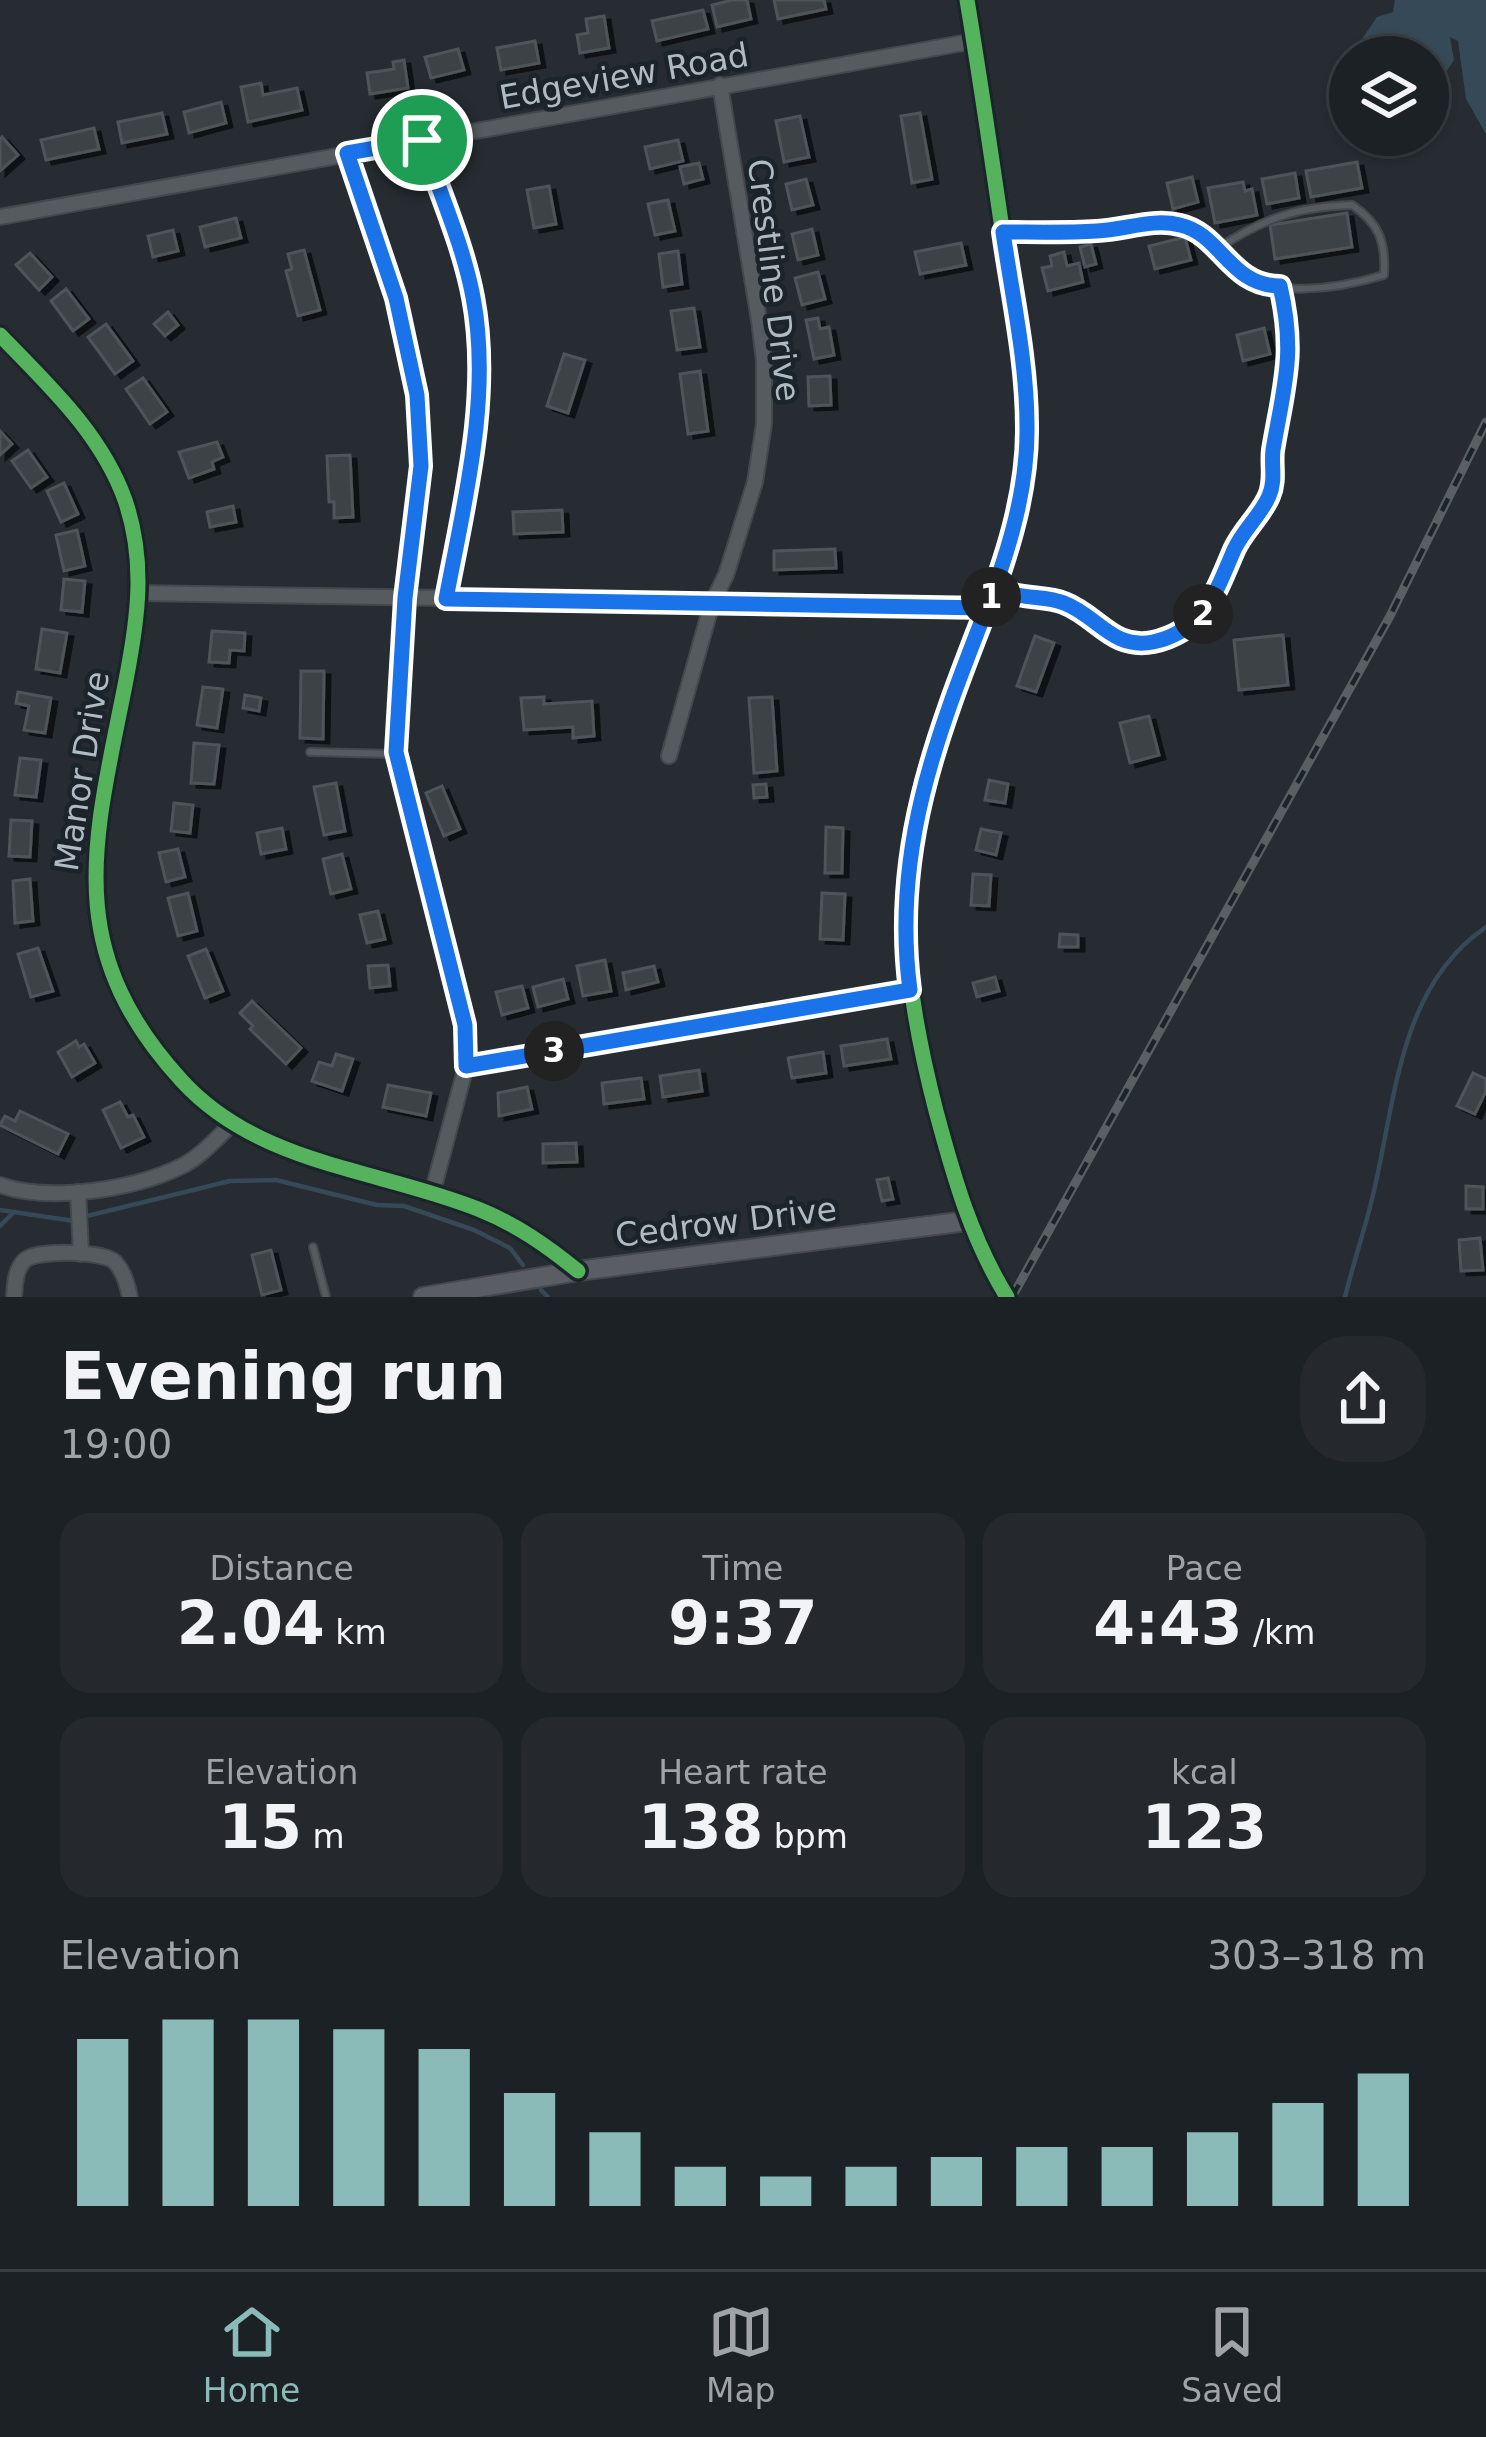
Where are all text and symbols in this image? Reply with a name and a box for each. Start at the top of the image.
street label: Edgeview Road [496,35,752,117]
map controls [1329,36,1449,156]
button: layers [1329,36,1449,156]
pin [371,89,473,191]
icon: arrive [389,107,455,173]
street label: Crestline Drive [740,156,808,404]
pin: 1 [961,567,1021,627]
text: 1 [980,577,1002,616]
pin: 2 [1173,584,1233,644]
text: 2 [1192,594,1214,633]
street label: Manor Drive [47,668,117,874]
pin: 3 [524,1021,584,1081]
text: 3 [543,1031,565,1070]
street label: Cedrow Drive [613,1189,839,1255]
button: share [1300,1336,1426,1462]
text: Evening run [60,1338,506,1415]
text: 19:00 [60,1422,172,1467]
text: Distance [210,1549,354,1588]
text: Time [703,1549,783,1588]
text: Pace [1166,1549,1243,1588]
text: 2.04 [177,1588,325,1658]
text: 9:37 [668,1588,818,1658]
text: 4:43 [1093,1588,1243,1658]
text: km [325,1613,387,1652]
text: /km [1243,1613,1315,1652]
text: Elevation [205,1753,358,1792]
text: Heart rate [658,1753,828,1792]
text: kcal [1171,1753,1238,1792]
text: 15 [219,1792,302,1862]
text: 138 [638,1792,763,1862]
text: 123 [1142,1792,1267,1862]
text: m [302,1817,345,1856]
text: bpm [763,1817,848,1856]
text: Elevation [60,1933,241,1978]
text: 303–318 m [1207,1933,1426,1978]
tab: Home [203,2299,300,2410]
tab: Map [706,2299,776,2410]
tab: Saved [1181,2299,1283,2410]

